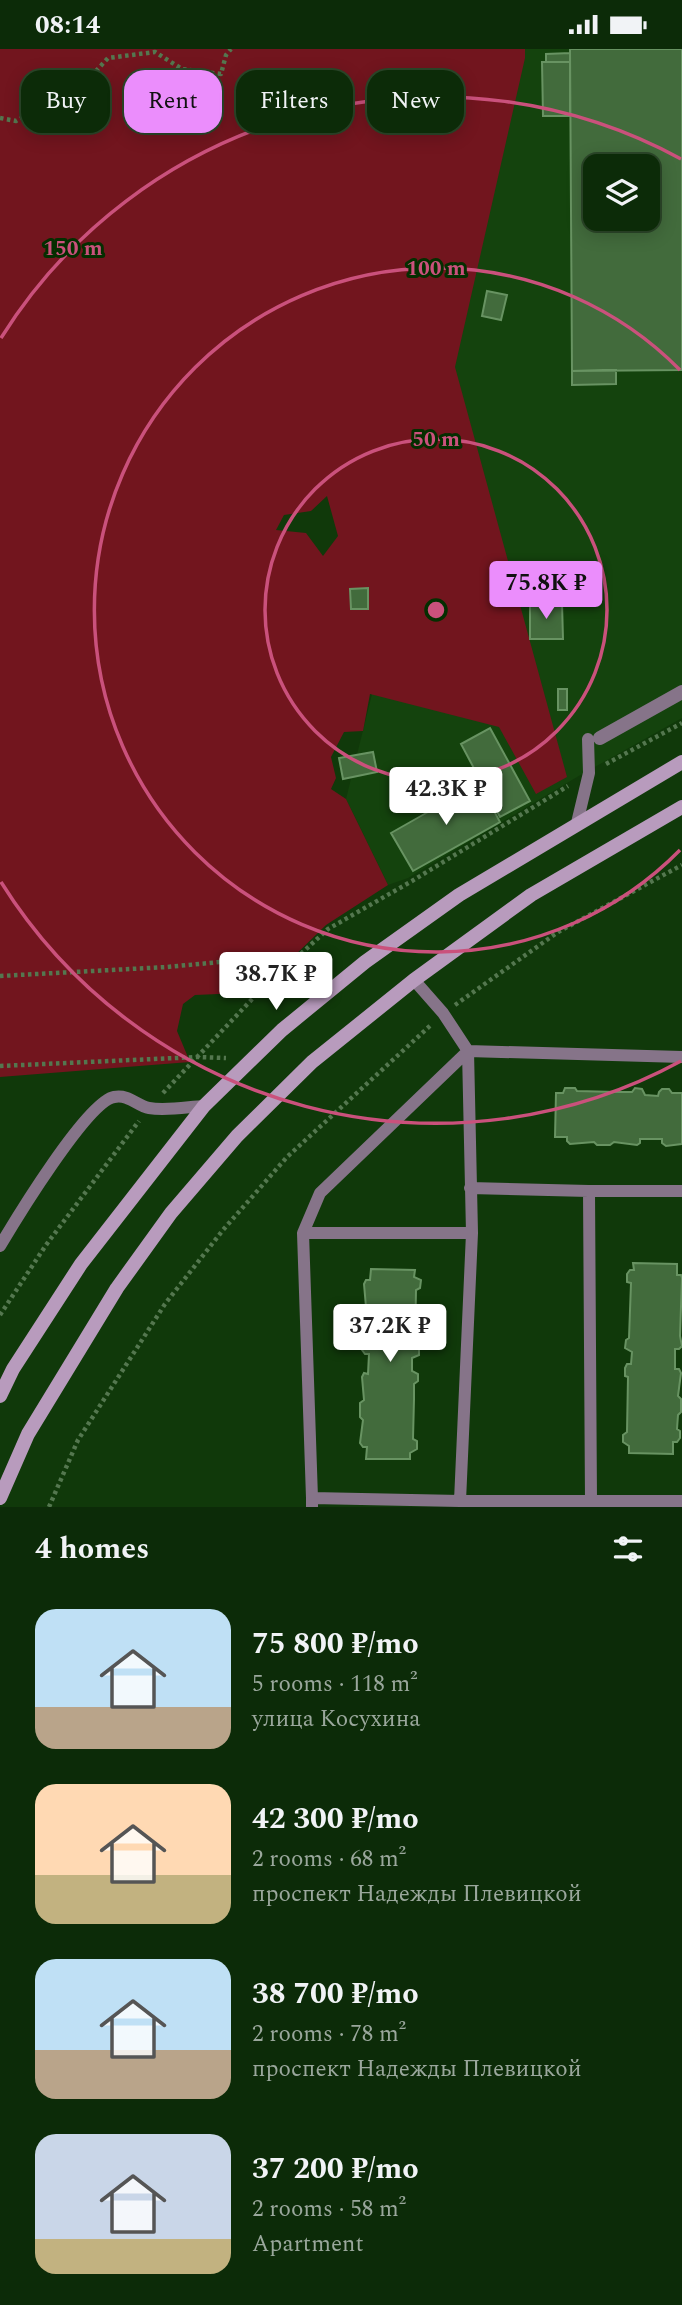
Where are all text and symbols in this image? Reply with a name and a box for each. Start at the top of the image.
text: 08:14 [35,5,100,45]
chip: Buy [21,70,110,133]
chip: Rent [124,70,222,133]
chip: Filters [236,70,353,133]
chip: New [367,70,464,133]
map controls [583,154,660,231]
button: layers [583,154,660,231]
text: 150 m [43,233,103,265]
text: 100 m [406,253,466,285]
text: 50 m [412,424,460,456]
pin: 75.8K ₽ [481,561,611,621]
text: 75.8K ₽ [505,566,587,601]
centre of rings [424,598,448,622]
pin: 42.3K ₽ [381,767,511,827]
text: 42.3K ₽ [405,772,487,807]
pin: 38.7K ₽ [211,953,341,1012]
text: 38.7K ₽ [235,957,317,992]
pin: 37.2K ₽ [325,1305,455,1364]
text: 37.2K ₽ [349,1309,431,1344]
text: 4 homes [35,1526,149,1572]
icon: filters [609,1530,647,1568]
text: 75 800 ₽/mo [252,1621,419,1667]
icon: home [91,1637,175,1721]
text: 5 rooms · 118 m² [252,1667,418,1702]
text: улица Косухина [252,1702,421,1737]
text: 42 300 ₽/mo [252,1796,419,1842]
icon: home [91,1812,175,1896]
text: 2 rooms · 68 m² [252,1842,406,1877]
text: проспект Надежды Плевицкой [252,1877,582,1912]
text: 38 700 ₽/mo [252,1971,419,2017]
icon: home [91,1987,175,2071]
text: 2 rooms · 78 m² [252,2017,406,2052]
text: проспект Надежды Плевицкой [252,2052,582,2087]
text: 37 200 ₽/mo [252,2146,419,2192]
icon: home [91,2162,175,2246]
text: 2 rooms · 58 m² [252,2192,406,2227]
text: Apartment [252,2227,364,2262]

